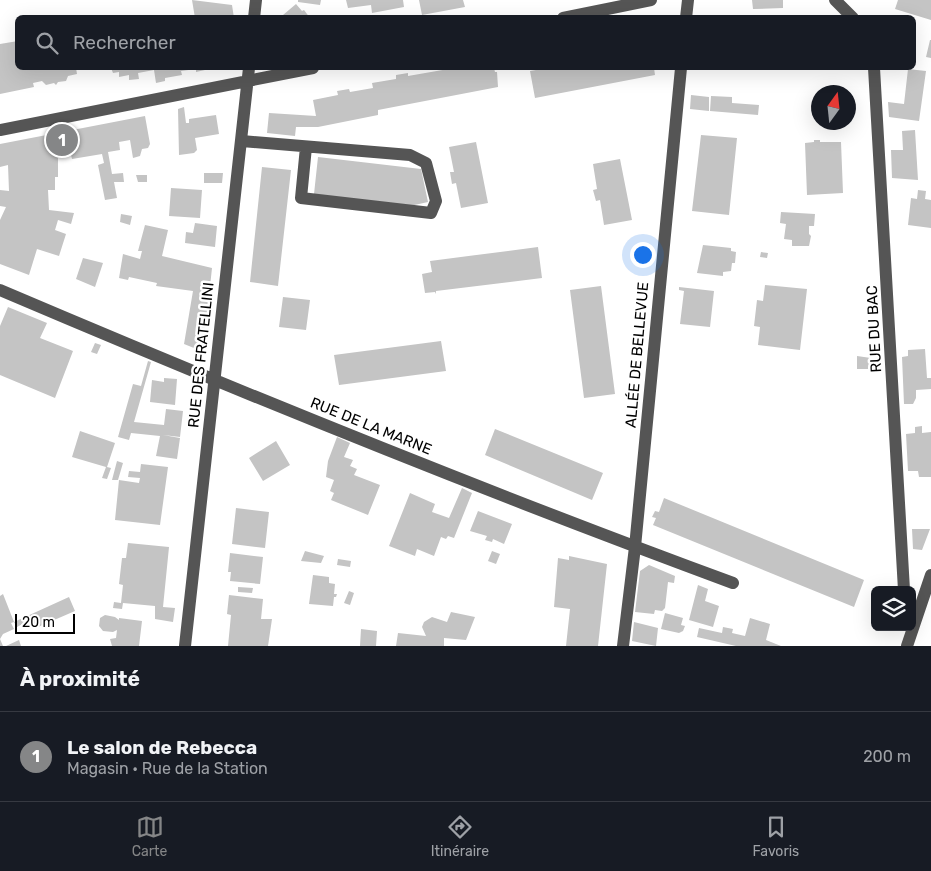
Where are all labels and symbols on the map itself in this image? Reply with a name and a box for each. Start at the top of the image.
north arrow [811,85,856,130]
pin: 1 [46,121,78,159]
your location [630,242,656,268]
street label: RUE DES FRATELLINI [184,281,218,429]
street label: ALLÉE DE BELLEVUE [622,281,652,429]
street label: RUE DU BAC [863,285,885,373]
street label: RUE DE LA MARNE [308,393,434,459]
scale bar [15,611,75,634]

